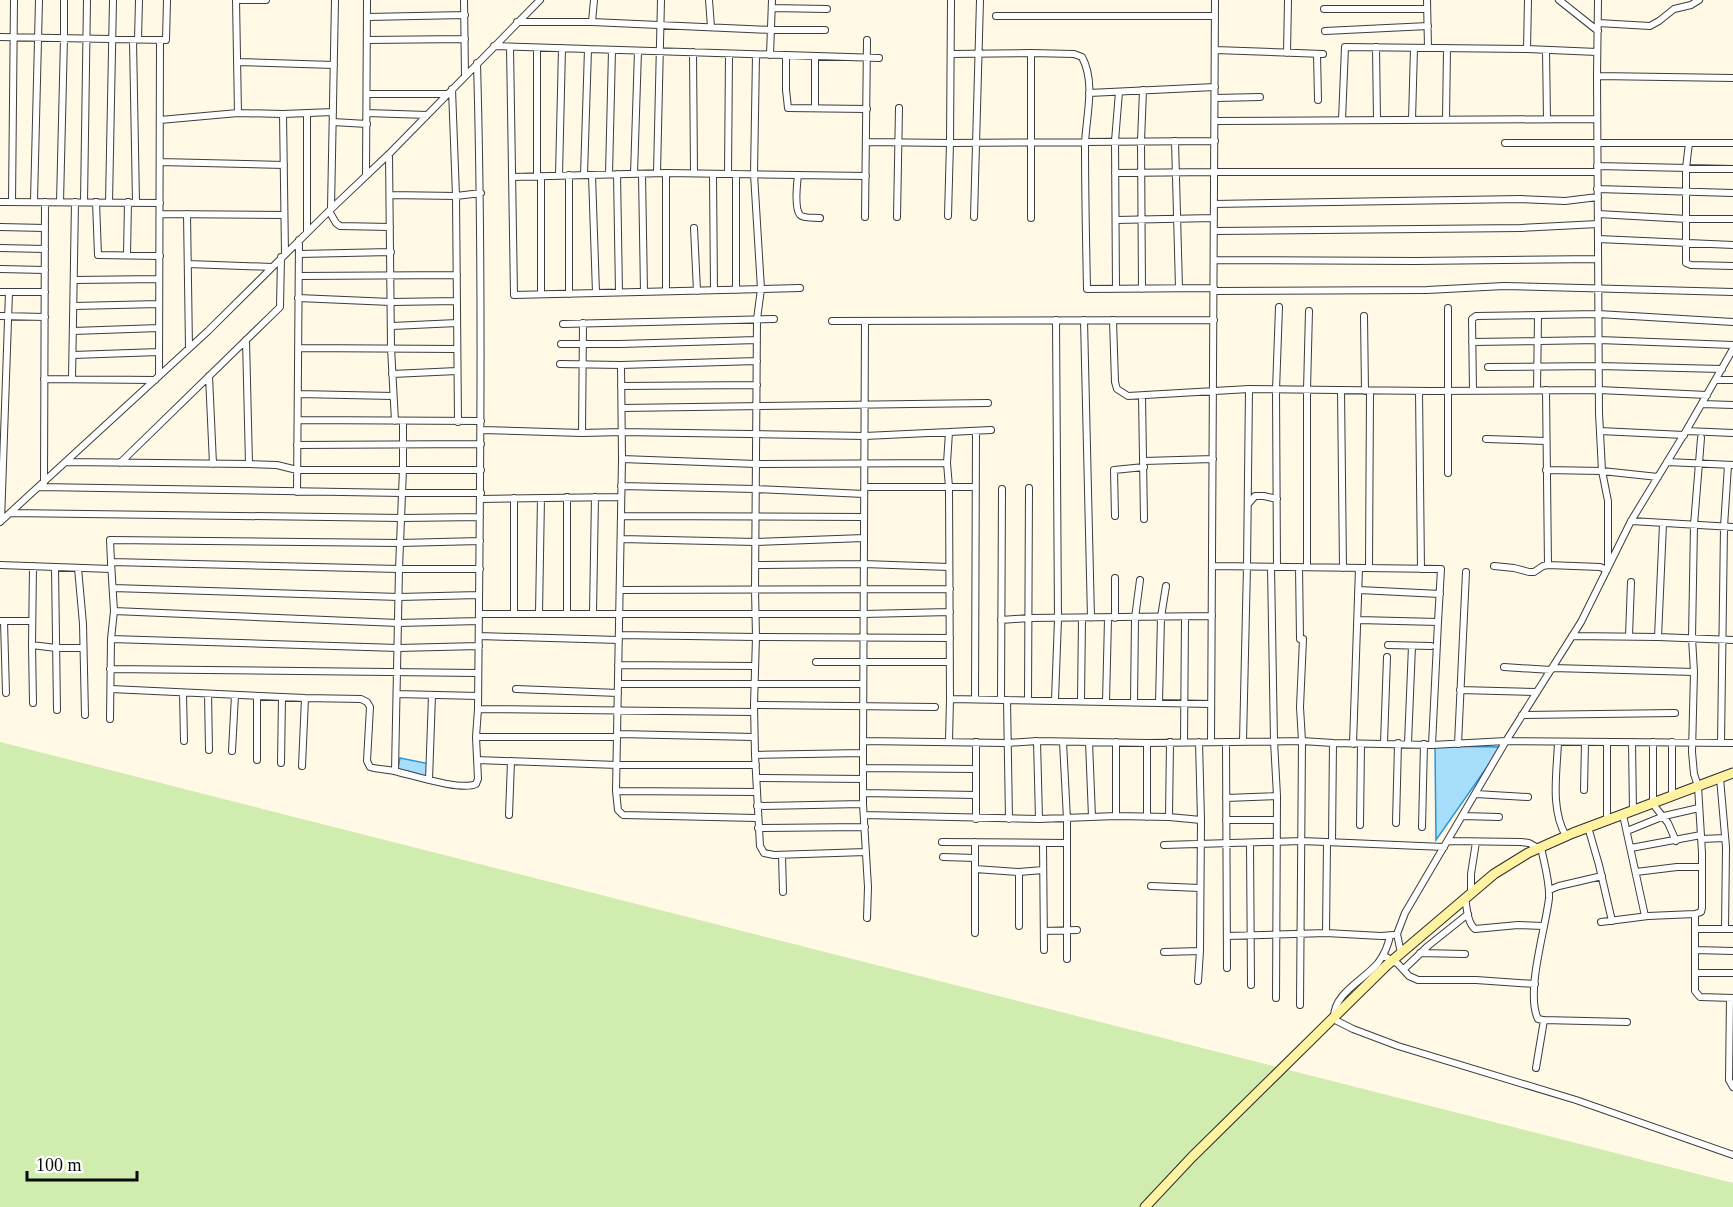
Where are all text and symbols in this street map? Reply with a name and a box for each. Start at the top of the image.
scale bar [27,1144,136,1182]
text: 100 m [36,1155,82,1175]

